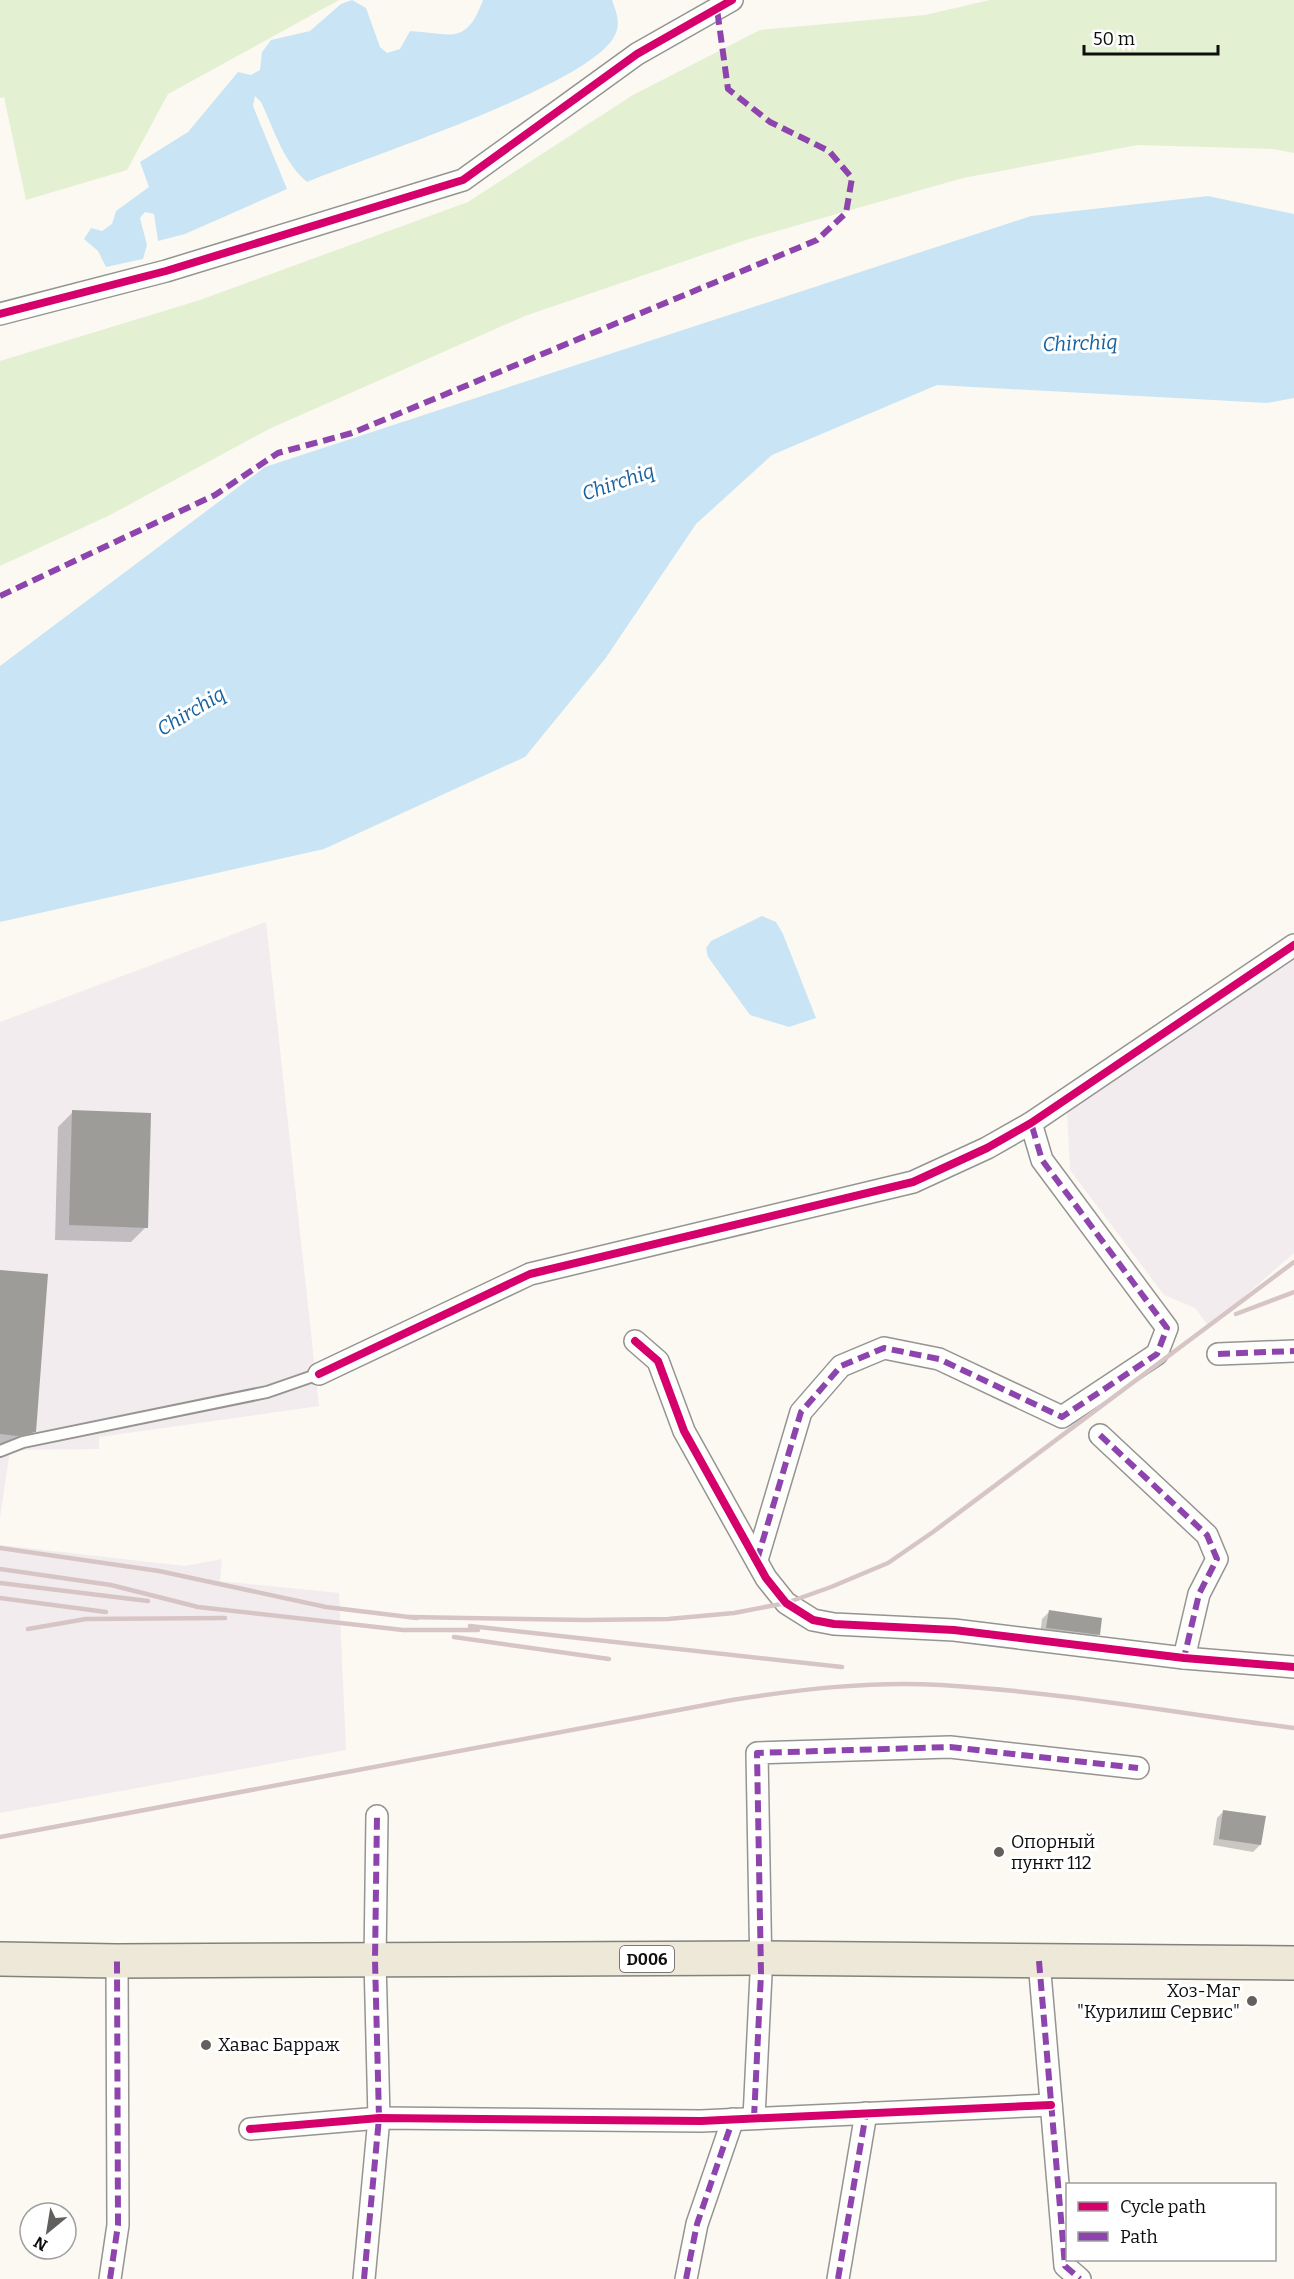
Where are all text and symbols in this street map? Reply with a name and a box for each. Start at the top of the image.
scale bar [1084,18,1218,56]
text: 50 m [1093,28,1135,50]
water label: Chirchiq [1042,330,1118,356]
water label: Chirchiq [579,458,657,506]
water label: Chirchiq [153,681,229,741]
place label: Опорный пункт 112 [1011,1831,1095,1874]
marker: Опорный пункт 112 [992,1845,1006,1859]
road number: D006 [620,1946,674,1972]
place label: Хоз-Маг "Курилиш Сервис" [1077,1980,1240,2023]
marker: Хоз-Маг "Курилиш Сервис" [1245,1994,1259,2008]
place label: Хавас Барраж [218,2034,340,2056]
marker: Хавас Барраж [199,2038,213,2052]
legend [1066,2183,1276,2261]
text: Cycle path [1120,2196,1206,2218]
north arrow [18,2201,78,2261]
text: Path [1120,2226,1158,2248]
text: N [31,2232,51,2255]

